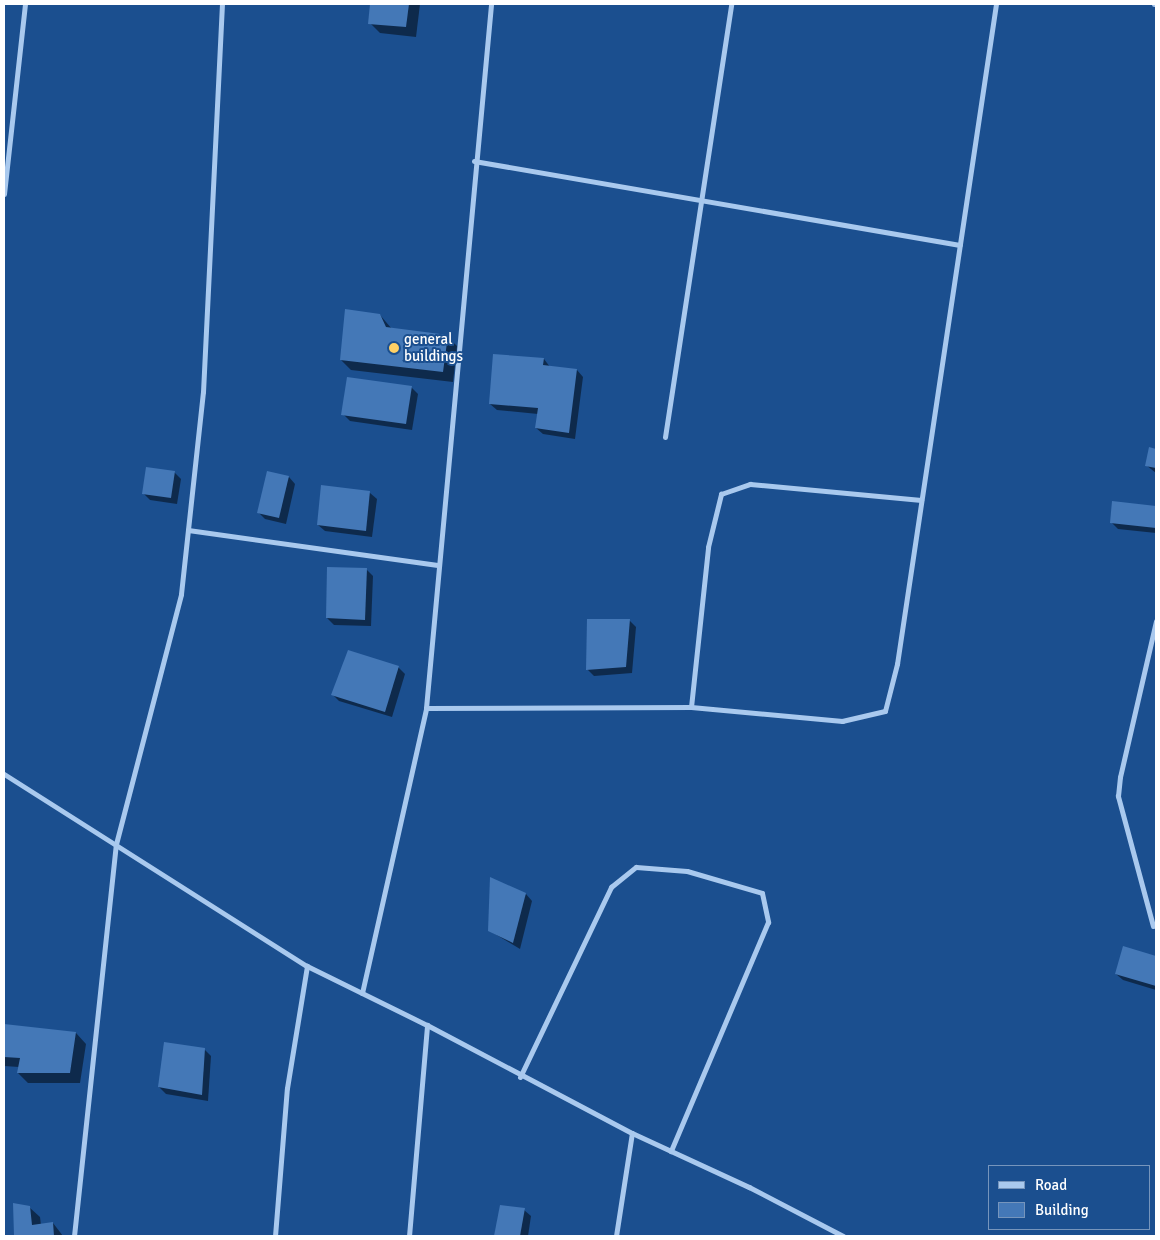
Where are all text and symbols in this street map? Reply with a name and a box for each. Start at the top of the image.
place label: general buildings [404,330,463,365]
marker: general buildings [388,342,400,354]
legend [988,1165,1150,1230]
text: Road [1035,1176,1067,1194]
text: Building [1035,1201,1089,1219]

